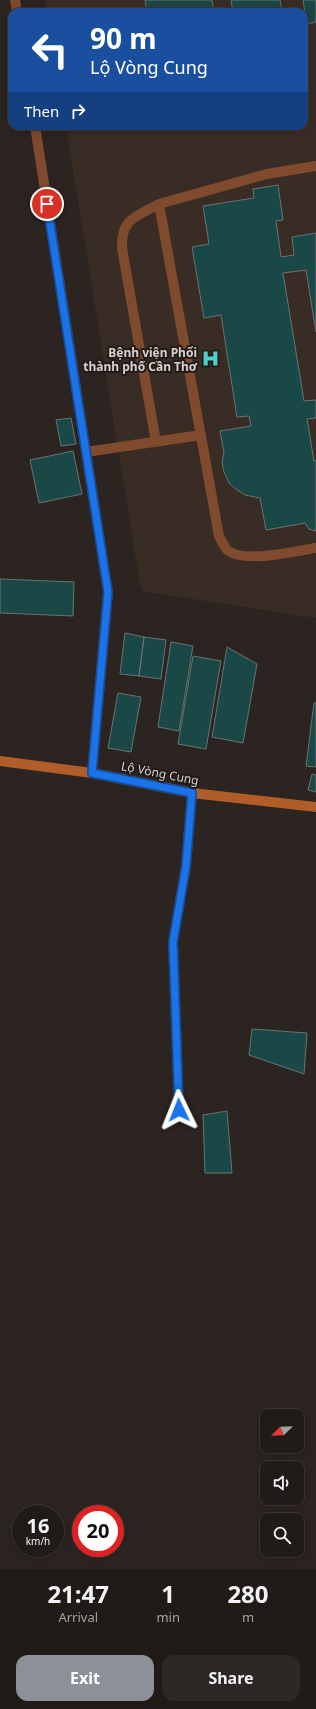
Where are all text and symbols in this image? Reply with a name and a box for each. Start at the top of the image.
text: 90 m [90,19,157,57]
icon: left [24,24,76,76]
text: Lộ Vòng Cung [90,55,208,79]
icon: right [67,100,89,122]
text: Then [24,101,59,121]
pin [30,187,64,221]
icon: arrive [36,193,58,215]
place label: Bệnh viện Phổi thành phố Cần Thơ [83,344,198,375]
hospital icon: Bệnh viện Phổi thành phố Cần Thơ [200,349,220,369]
street label: Lộ Vòng Cung [120,757,200,789]
position arrow [158,1089,200,1131]
north arrow [260,1409,304,1453]
map controls [260,1409,304,1557]
button: sound [260,1461,304,1505]
speed limit sign: 20 [72,1505,124,1557]
text: 16 [27,1512,49,1539]
button: search [260,1513,304,1557]
text: km/h [26,1534,50,1548]
text: 21:47 [47,1577,109,1610]
text: 1 [161,1577,175,1610]
text: 280 [227,1577,269,1610]
text: Arrival [58,1608,98,1626]
text: min [156,1608,180,1626]
text: m [242,1608,254,1626]
button: Exit [16,1655,154,1701]
button: Share [162,1655,300,1701]

